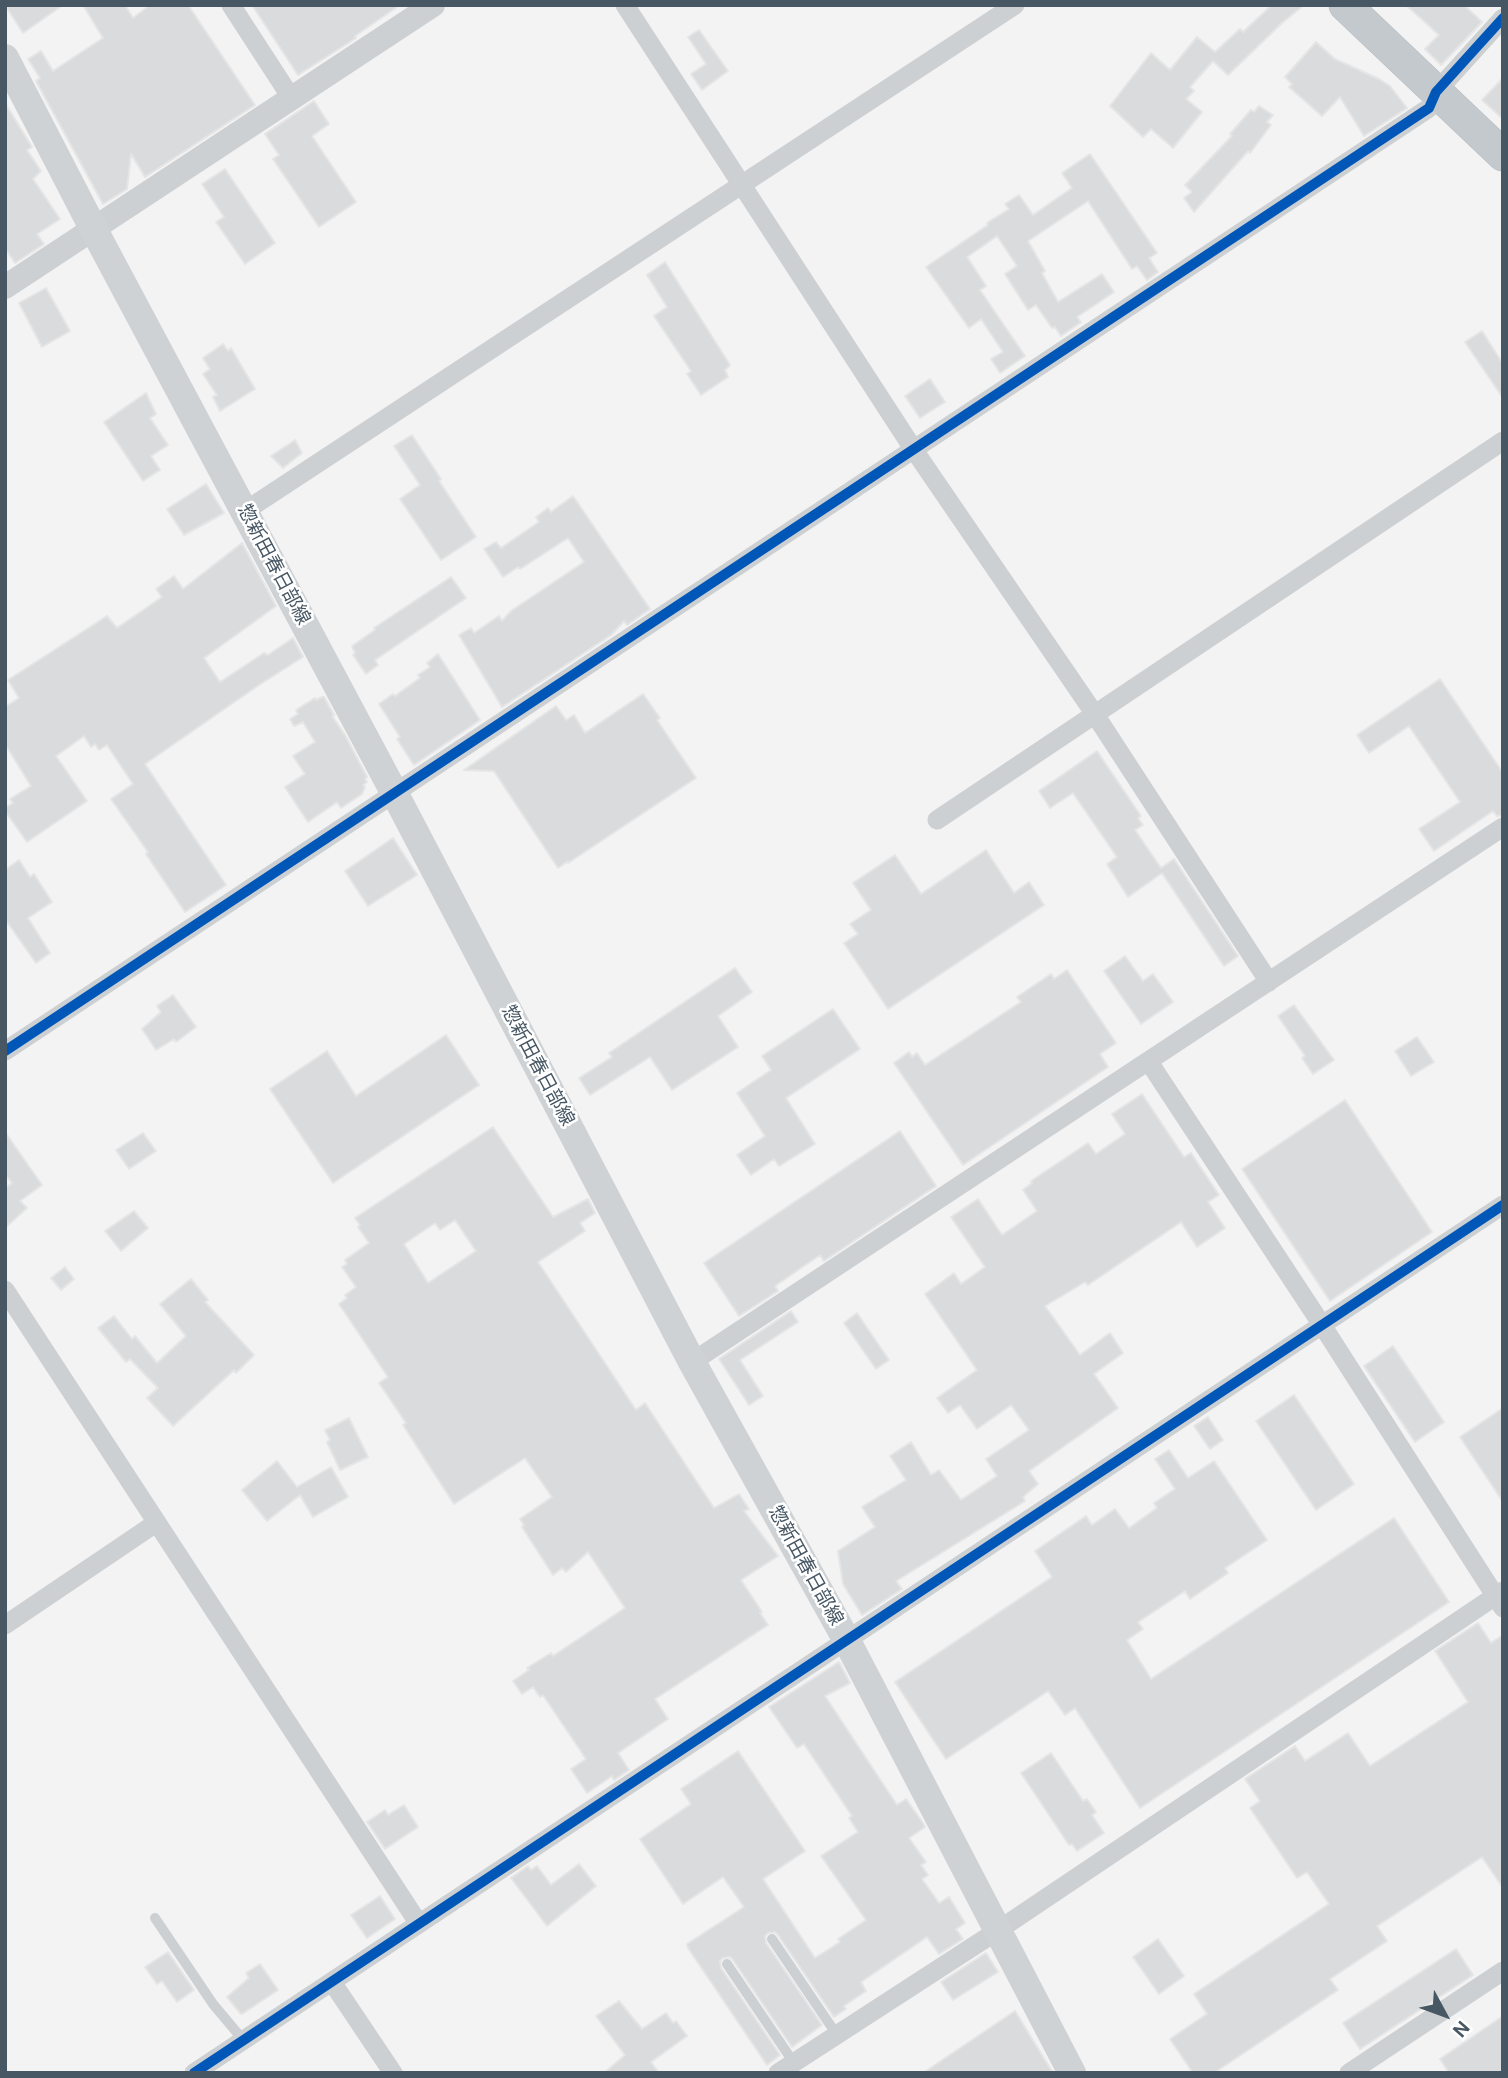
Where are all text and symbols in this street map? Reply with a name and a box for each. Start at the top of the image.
street label: 惣新田春日部線 [232,501,314,629]
street label: 惣新田春日部線 [496,1002,578,1130]
street label: 惣新田春日部線 [763,1502,847,1630]
north arrow [1410,1980,1480,2050]
text: N [1447,2016,1475,2043]

